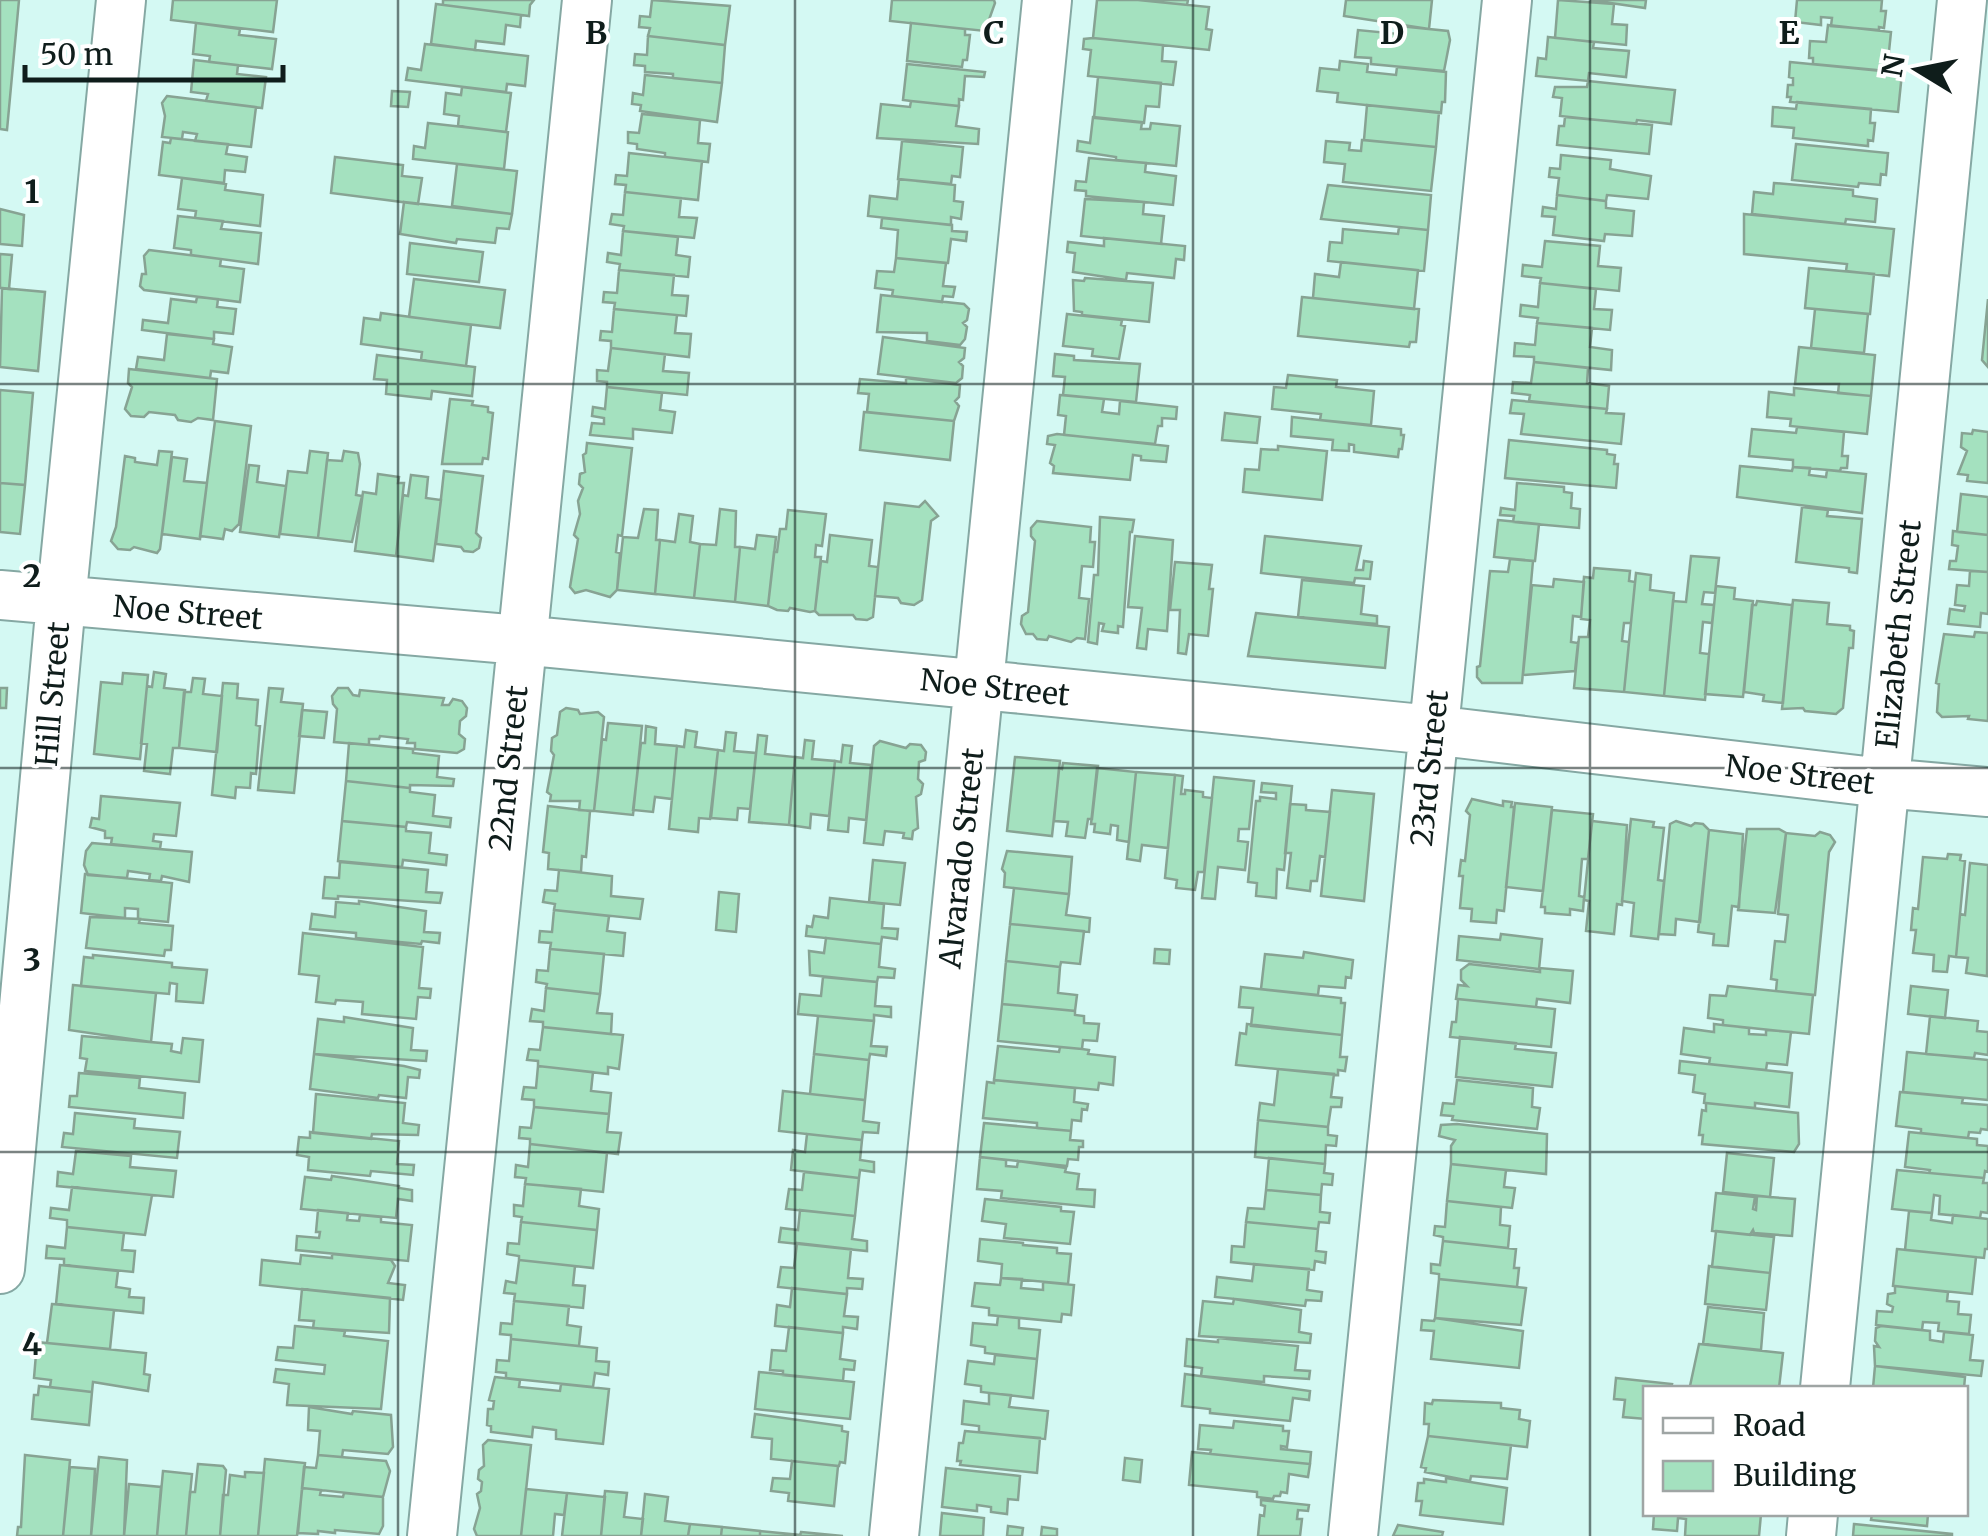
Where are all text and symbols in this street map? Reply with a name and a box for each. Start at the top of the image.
text: B [585,13,607,53]
text: C [983,13,1005,53]
text: D [1380,13,1404,53]
text: E [1779,13,1800,53]
scale bar [25,20,282,82]
north arrow [1868,20,1968,120]
text: 50 m [40,35,113,73]
text: N [1874,52,1913,80]
text: 1 [25,172,40,212]
street label: Elizabeth Street [1867,517,1929,750]
text: 2 [23,556,41,596]
street label: Noe Street [112,587,265,637]
street label: Hill Street [27,620,77,768]
street label: Noe Street [918,660,1072,714]
street label: 22nd Street [480,683,536,852]
street label: 23rd Street [1402,688,1456,848]
street label: Alvarado Street [930,746,992,971]
street label: Noe Street [1723,746,1877,802]
text: 3 [23,940,41,980]
text: 4 [22,1324,42,1364]
legend [1643,1386,1968,1516]
text: Road [1733,1406,1806,1444]
text: Building [1733,1456,1856,1494]

